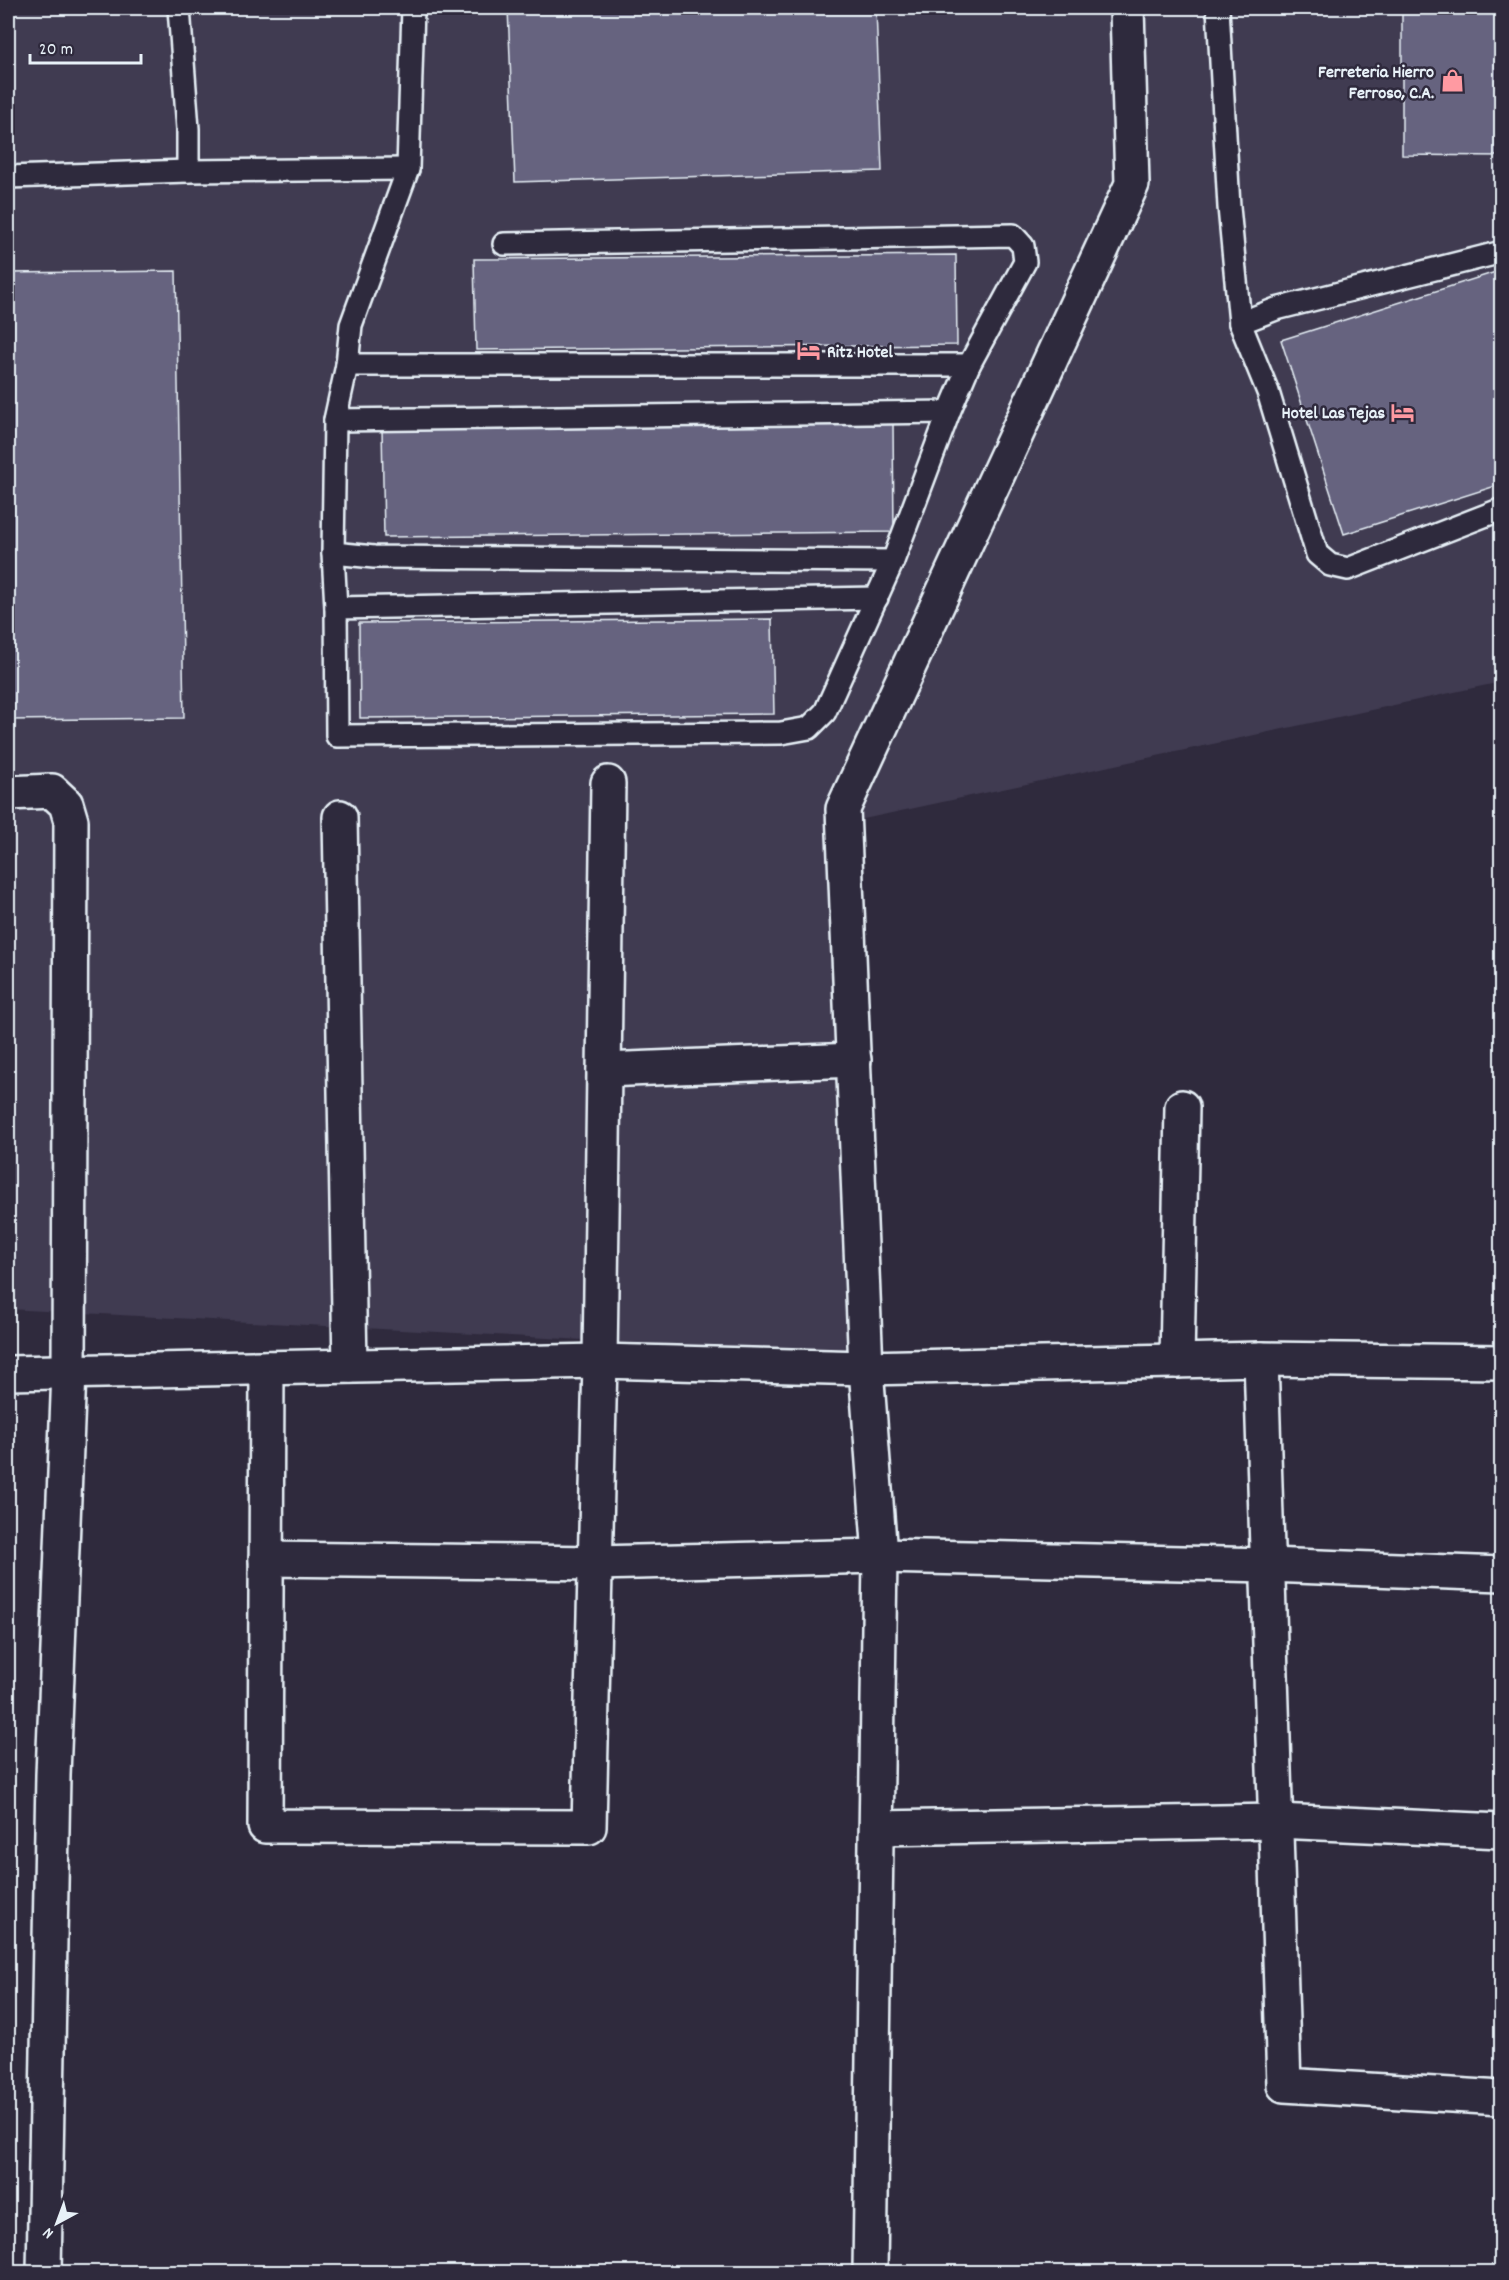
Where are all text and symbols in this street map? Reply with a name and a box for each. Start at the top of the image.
scale bar [30,27,141,65]
text: 20 m [39,38,73,63]
place label: Ferreteria Hierro Ferroso, C.A. [1318,61,1434,107]
shop icon: Ferreteria Hierro Ferroso, C.A. [1439,68,1465,94]
hotel icon: Ritz Hotel [796,338,822,364]
place label: Ritz Hotel [827,341,893,366]
hotel icon: Hotel Las Tejas [1390,399,1416,425]
place label: Hotel Las Tejas [1281,402,1385,427]
north arrow [27,2193,87,2253]
text: N [38,2221,59,2244]

